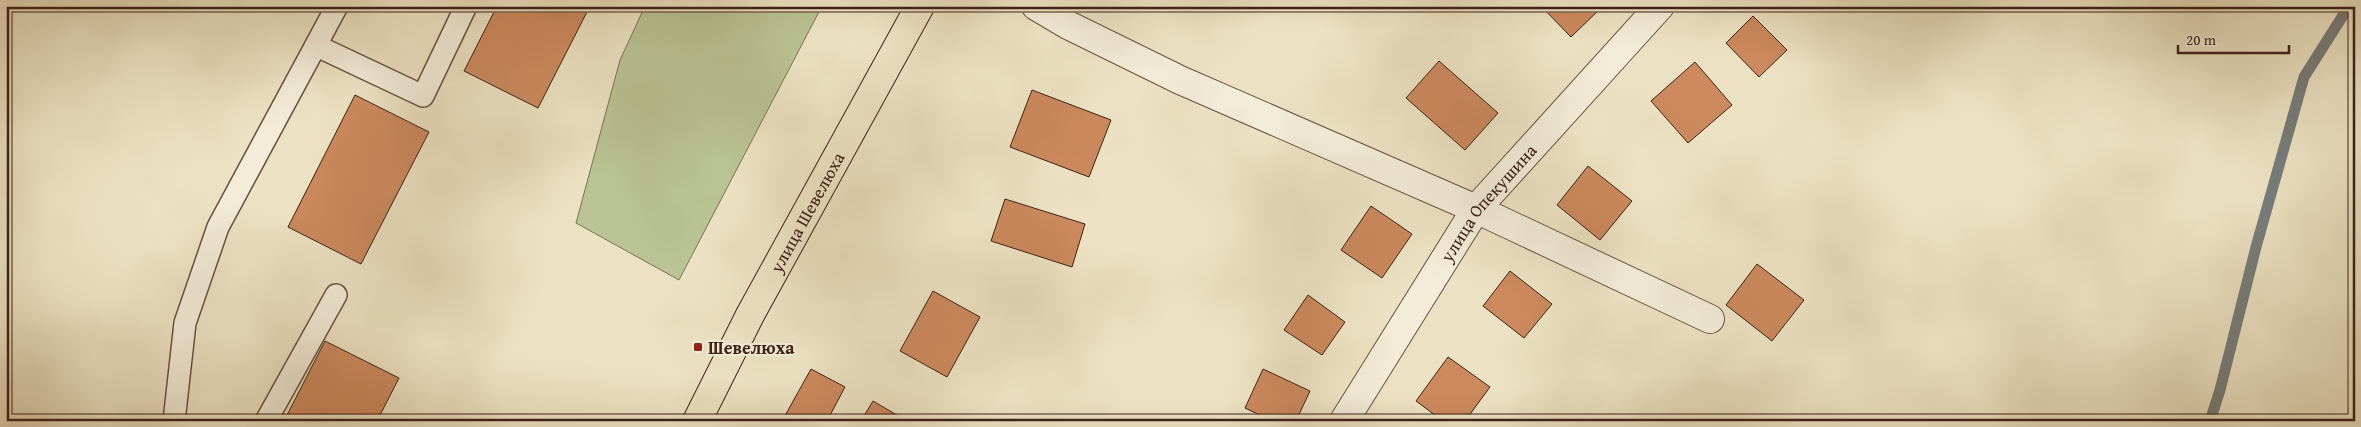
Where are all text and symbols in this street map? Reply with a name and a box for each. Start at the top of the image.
scale bar [2178,22,2290,54]
text: 20 m [2186,29,2217,50]
street label: улица Опекушина [1432,137,1543,268]
street label: улица Шевелюха [762,146,851,278]
place label: Шевелюха [708,334,795,361]
marker: Шевелюха [692,341,704,353]

